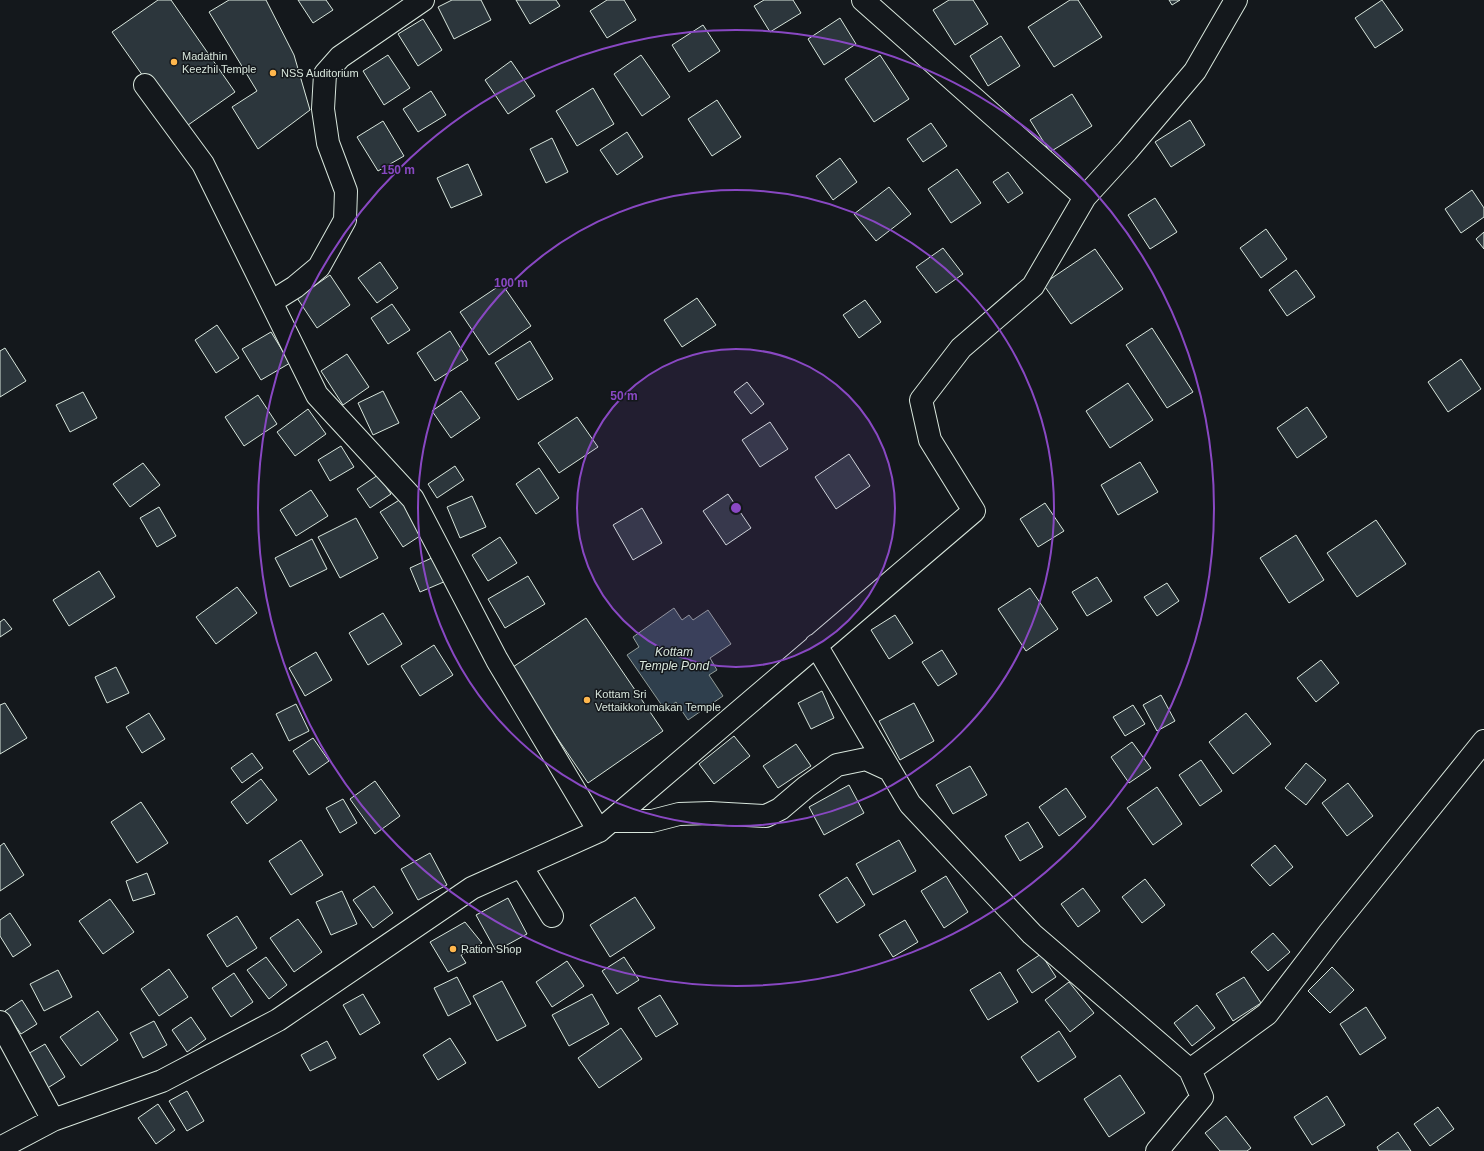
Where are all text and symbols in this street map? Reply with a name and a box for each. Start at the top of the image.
place label: Madathin Keezhil Temple [182,50,256,75]
marker: Madathin Keezhil Temple [169,57,179,67]
place label: NSS Auditorium [281,67,359,79]
marker: NSS Auditorium [268,68,278,78]
text: 150 m [381,163,415,177]
text: 100 m [494,276,528,290]
text: 50 m [610,389,638,403]
centre of rings [729,501,743,515]
water label: Kottam Temple Pond [639,645,709,673]
place label: Kottam Sri Vettaikkorumakan Temple [595,688,721,713]
marker: Kottam Sri Vettaikkorumakan Temple [582,695,592,705]
place label: Ration Shop [461,943,522,955]
marker: Ration Shop [448,944,458,954]

